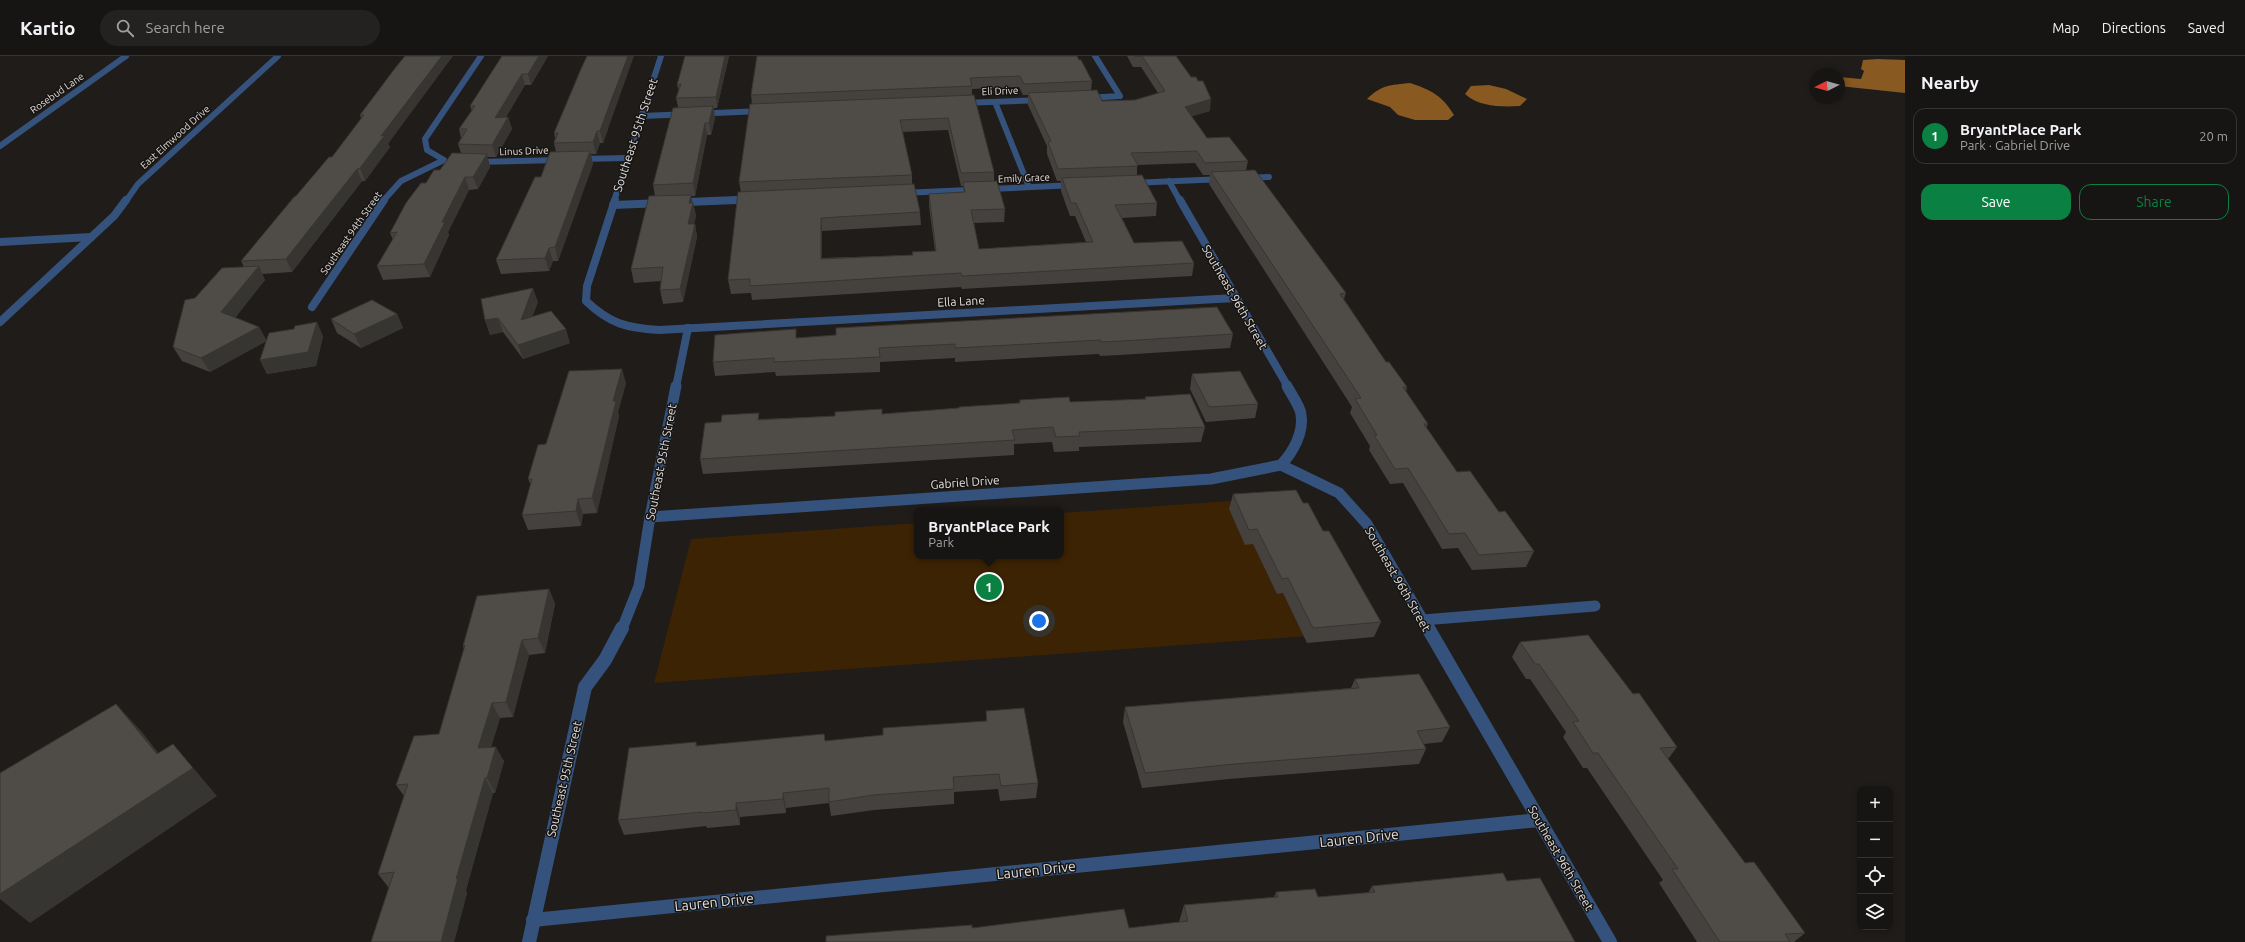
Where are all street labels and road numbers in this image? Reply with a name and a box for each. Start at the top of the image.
street label: Rosebud Lane [28,70,86,116]
street label: Southeast 95th Street [610,76,660,193]
street label: Eli Drive [982,85,1018,97]
street label: East Elmwood Drive [138,103,212,171]
street label: Linus Drive [499,145,549,157]
street label: Emily Grace [998,172,1050,184]
street label: Southeast 94th Street [318,189,384,277]
street label: Southeast 96th Street [1200,242,1270,352]
street label: Ella Lane [937,293,985,309]
street label: Southeast 95th Street [643,402,679,521]
street label: Gabriel Drive [930,473,1000,491]
street label: Southeast 96th Street [1363,524,1433,634]
street label: Southeast 95th Street [544,720,584,838]
street label: Southeast 96th Street [1526,803,1596,913]
street label: Lauren Drive [1319,826,1399,850]
street label: Lauren Drive [996,858,1076,882]
street label: Lauren Drive [674,890,754,914]

